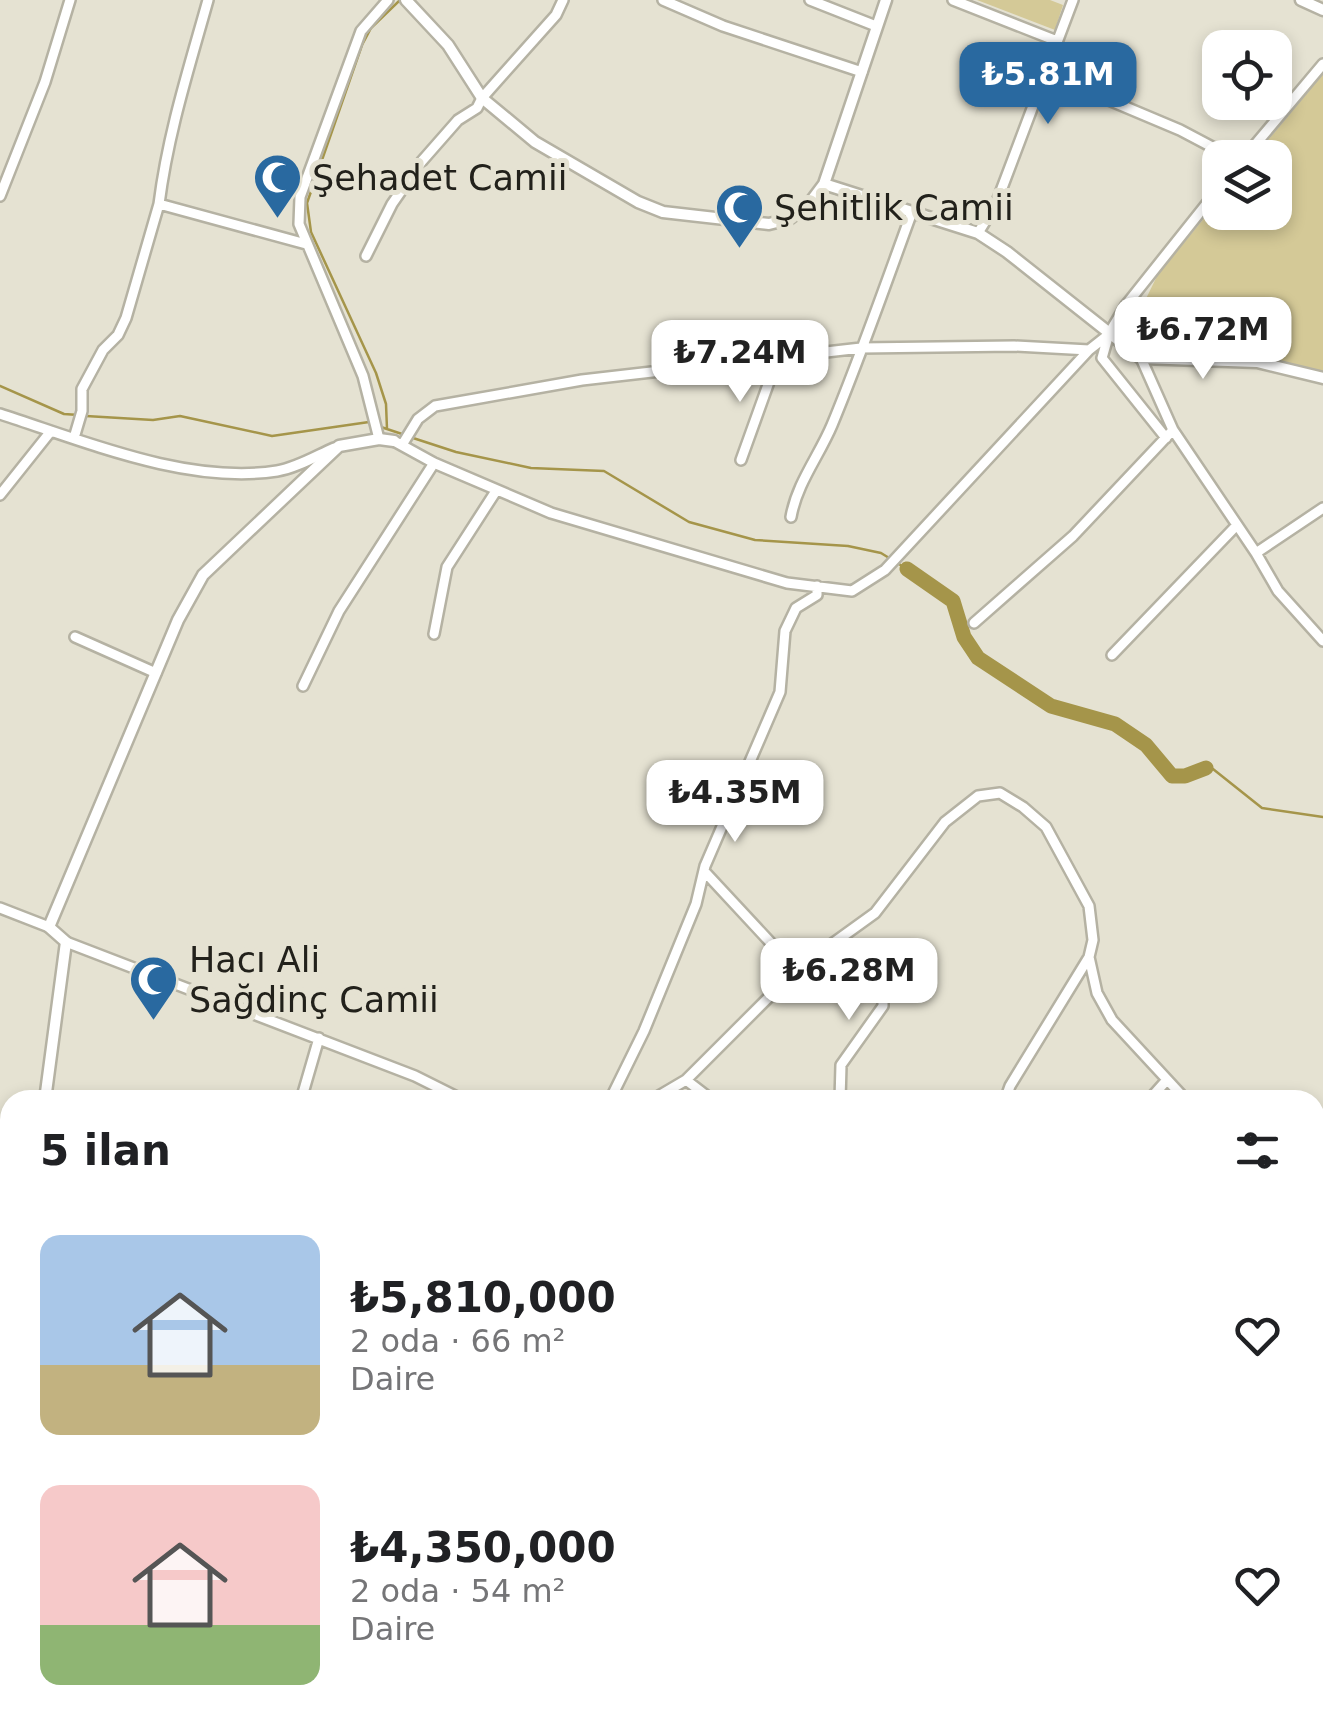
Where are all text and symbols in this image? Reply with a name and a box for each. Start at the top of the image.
map controls [1202,30,1292,230]
button: locate [1202,30,1292,120]
pin: ₺5.81M [967,42,1129,127]
text: ₺5.81M [981,55,1115,93]
button: layers [1202,140,1292,230]
mosque icon: Şehadet Camii [251,152,303,220]
place label: Şehadet Camii [312,158,567,198]
mosque icon: Şehitlik Camii [713,182,765,250]
place label: Şehitlik Camii [774,188,1014,228]
pin: ₺6.72M [1122,297,1284,382]
text: ₺6.72M [1136,310,1270,348]
pin: ₺7.24M [659,320,821,405]
text: ₺7.24M [673,333,807,371]
pin: ₺4.35M [654,760,816,845]
text: ₺4.35M [668,773,802,811]
pin: ₺6.28M [768,938,930,1023]
place label: Hacı Ali Sağdinç Camii [189,940,439,1020]
text: ₺6.28M [782,951,916,989]
mosque icon: Hacı Ali Sağdinç Camii [128,954,180,1022]
icon: filters [1230,1123,1285,1178]
text: 5 ilan [40,1126,171,1175]
text: ₺5,810,000 [350,1273,616,1322]
icon: home [120,1275,240,1395]
icon: heart [1230,1308,1285,1363]
text: 2 oda · 66 m² [350,1322,565,1360]
text: Daire [350,1360,435,1398]
text: ₺4,350,000 [350,1523,616,1572]
icon: home [120,1525,240,1645]
icon: heart [1230,1558,1285,1613]
text: 2 oda · 54 m² [350,1572,565,1610]
text: Daire [350,1610,435,1648]

